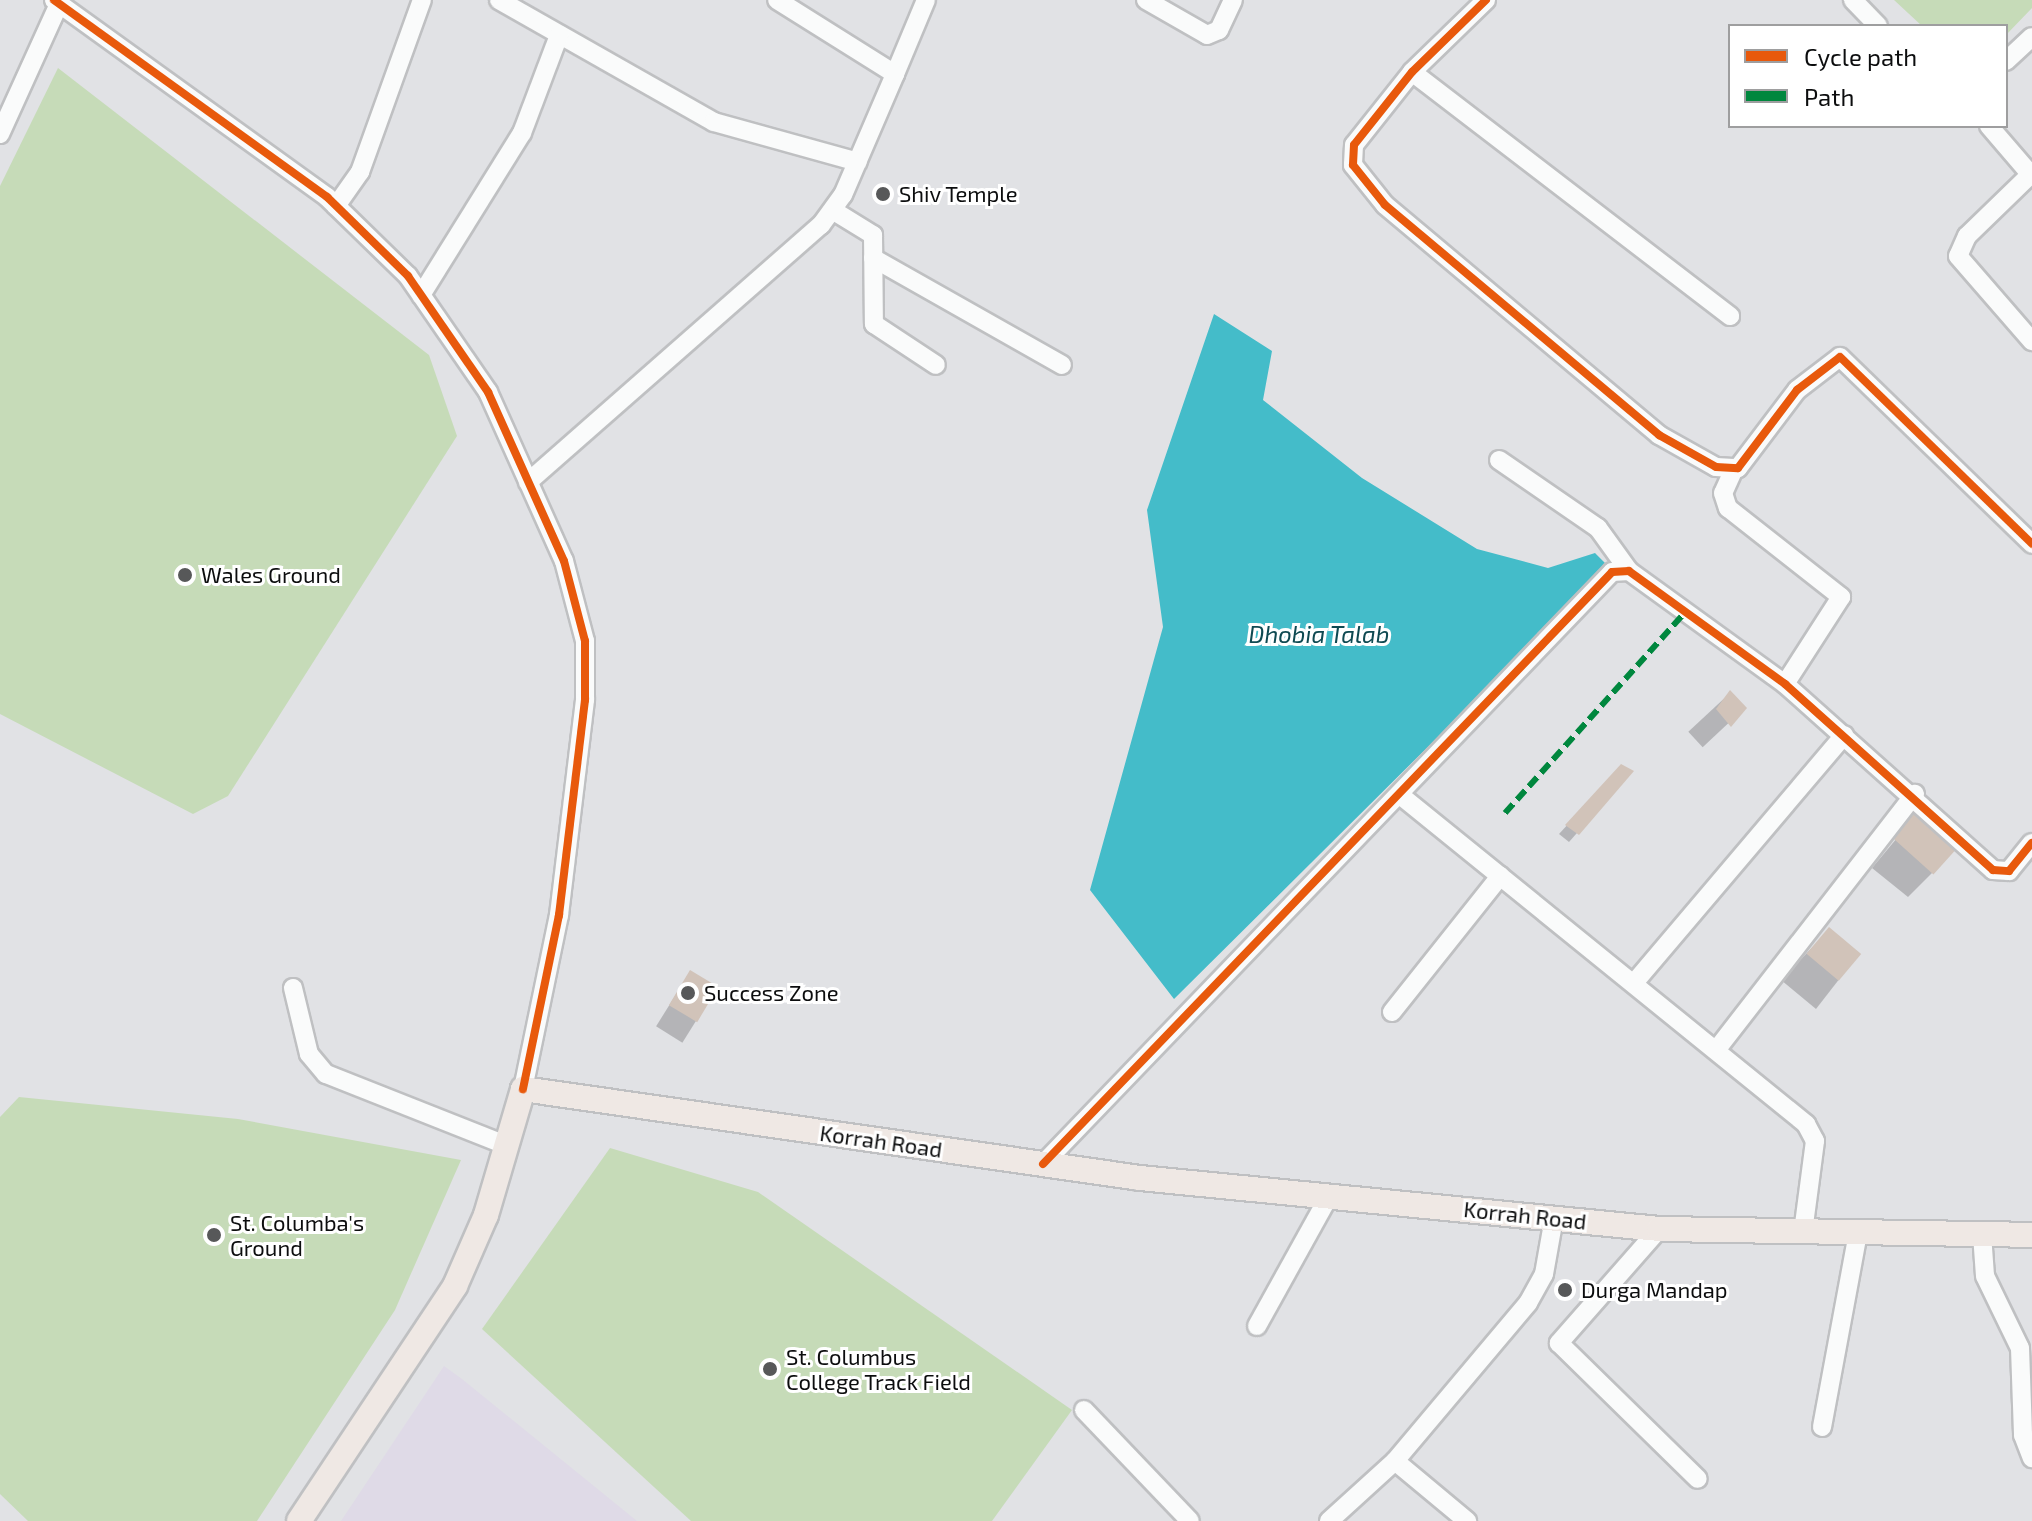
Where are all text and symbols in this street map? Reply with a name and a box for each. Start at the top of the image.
legend [1728,24,2008,128]
text: Cycle path [1804,42,1917,71]
text: Path [1804,82,1854,111]
place label: Shiv Temple [899,181,1019,207]
marker: Shiv Temple [874,185,892,203]
place label: Wales Ground [201,562,341,588]
marker: Wales Ground [176,566,194,584]
water label: Dhobia Talab [1248,620,1390,648]
place label: Success Zone [704,980,839,1006]
marker: Success Zone [679,984,697,1002]
street label: Korrah Road [818,1119,944,1163]
street label: Korrah Road [1462,1195,1588,1235]
place label: St. Columba's Ground [230,1209,364,1260]
marker: St. Columba's Ground [205,1226,223,1244]
place label: Durga Mandap [1581,1277,1728,1303]
marker: Durga Mandap [1556,1281,1574,1299]
place label: St. Columbus College Track Field [786,1343,972,1394]
marker: St. Columbus College Track Field [761,1360,779,1378]

